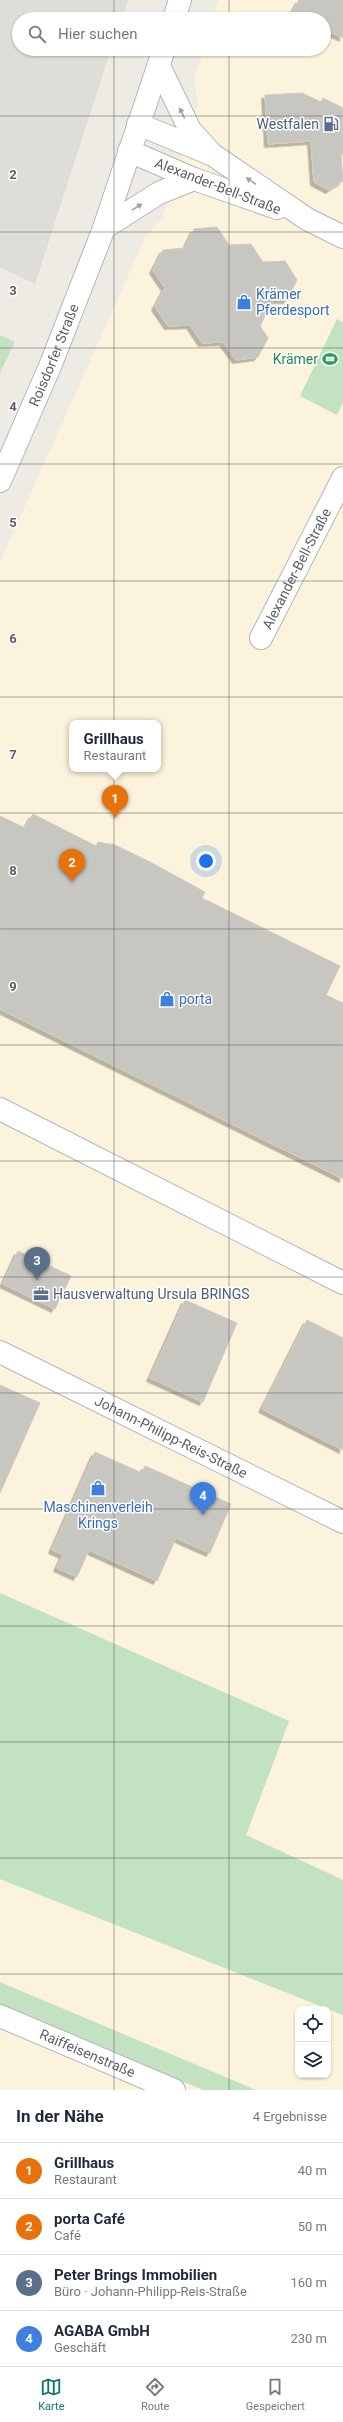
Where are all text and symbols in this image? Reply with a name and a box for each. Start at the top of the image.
search box [12,12,331,56]
icon: search [26,23,48,45]
text: Hier suchen [58,25,137,43]
one-way arrow [179,107,185,119]
fuel station icon: Westfalen [322,115,340,133]
place label: Westfalen [257,116,319,132]
street label: Alexander-Bell-Straße [153,155,283,217]
text: 2 [9,167,17,182]
one-way arrow [246,177,257,185]
one-way arrow [132,203,142,211]
text: 3 [9,283,17,298]
place label: Krämer Pferdesport [256,286,330,318]
shop icon: Krämer Pferdesport [235,293,253,311]
street label: Roisdorfer Straße [26,302,82,409]
sports icon: Krämer [321,350,339,368]
place label: Krämer [273,351,318,367]
text: 4 [9,399,17,414]
street label: Alexander-Bell-Straße [259,505,334,632]
text: 5 [9,515,17,530]
text: 6 [9,631,17,646]
popup [69,720,161,772]
text: Grillhaus [84,730,144,748]
text: 7 [9,747,17,762]
text: Restaurant [84,748,146,763]
pin: 1 [102,785,128,818]
pin: 2 [59,849,85,882]
your location [196,851,216,871]
text: 8 [9,863,17,878]
text: 9 [9,979,17,994]
shop icon: porta [158,990,176,1008]
place label: porta [179,991,212,1007]
pin: 3 [24,1247,50,1280]
office icon: Hausverwaltung Ursula BRINGS [32,1285,50,1303]
place label: Hausverwaltung Ursula BRINGS [53,1286,250,1302]
street label: Johann-Philipp-Reis-Straße [92,1392,250,1481]
shop icon: Maschinenverleih Krings [89,1479,107,1497]
pin: 4 [190,1482,216,1515]
place label: Maschinenverleih Krings [43,1499,153,1531]
map controls [295,2006,331,2078]
button: locate [295,2006,331,2042]
street label: Raiffeisenstraße [37,2026,138,2081]
button: layers [295,2042,331,2078]
text: In der Nähe [16,2106,104,2126]
text: 4 Ergebnisse [253,2109,327,2124]
text: Grillhaus [54,2154,114,2172]
text: 1 [25,2163,33,2178]
text: 40 m [298,2163,327,2178]
text: Restaurant [54,2172,117,2187]
text: porta Café [54,2210,125,2228]
text: 2 [25,2219,33,2234]
text: 50 m [298,2219,327,2234]
text: Café [54,2228,81,2243]
text: Peter Brings Immobilien [54,2266,217,2284]
text: 3 [25,2275,33,2290]
text: 160 m [290,2275,327,2290]
text: Büro · Johann-Philipp-Reis-Straße [54,2284,247,2299]
text: AGABA GmbH [54,2322,150,2340]
text: 4 [25,2331,33,2346]
text: 230 m [290,2331,327,2346]
text: Geschäft [54,2340,106,2355]
tab: Karte [38,2376,65,2413]
tab: Route [141,2376,169,2413]
tab: Gespeichert [246,2376,305,2413]

